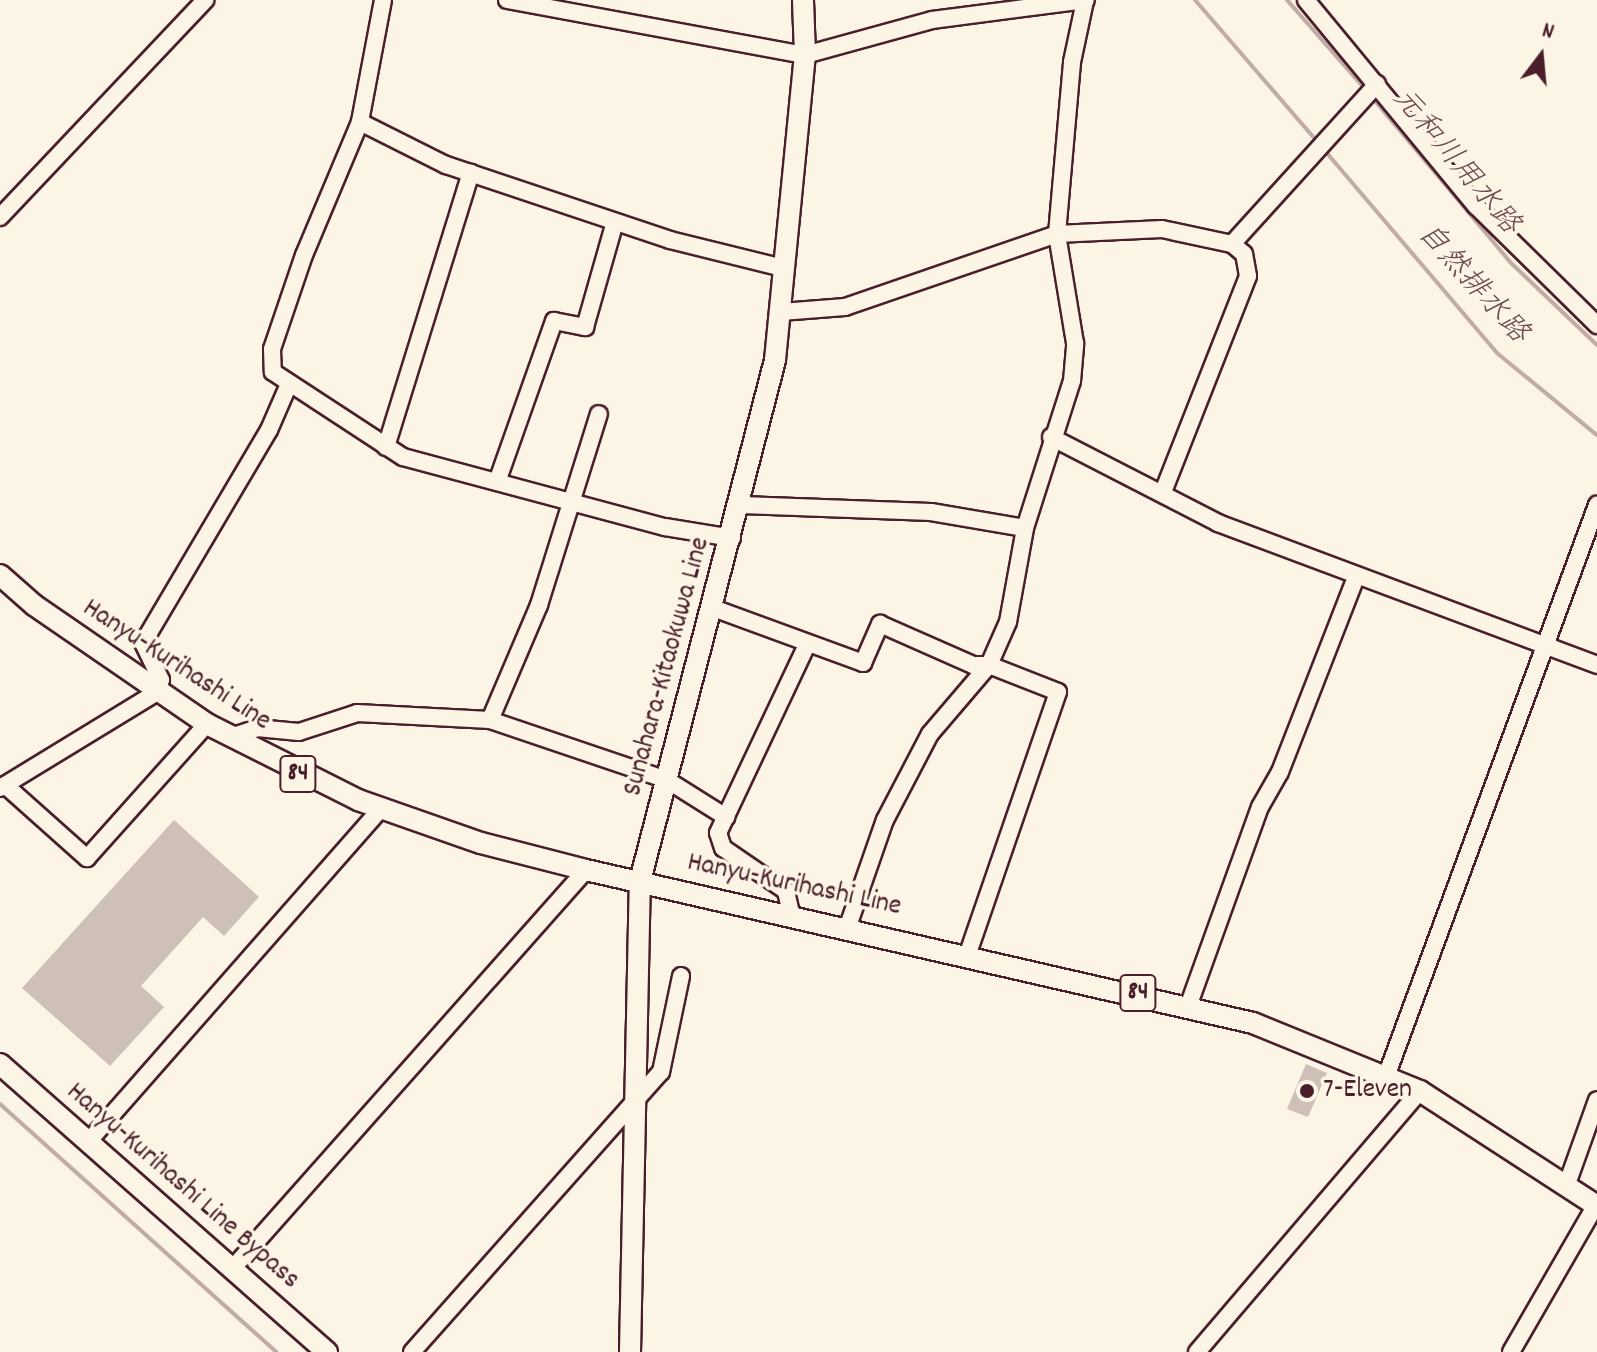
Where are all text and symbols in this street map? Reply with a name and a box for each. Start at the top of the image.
north arrow [1501,16,1581,96]
text: N [1538,16,1557,49]
water label: 元和川用水路 [1382,82,1526,244]
water label: 自然排水路 [1407,217,1535,353]
street label: Sunahara-Kitaokuwa Line [617,534,719,800]
street label: Hanyu-Kurihashi Line [76,593,276,739]
road number: 84 [278,752,318,796]
street label: Hanyu-Kurihashi Line [684,847,904,925]
road number: 84 [1118,971,1158,1015]
place label: 7-Eleven [1323,1074,1412,1108]
street label: Hanyu-Kurihashi Line Bypass [58,1076,306,1298]
marker: 7-Eleven [1298,1082,1316,1100]

